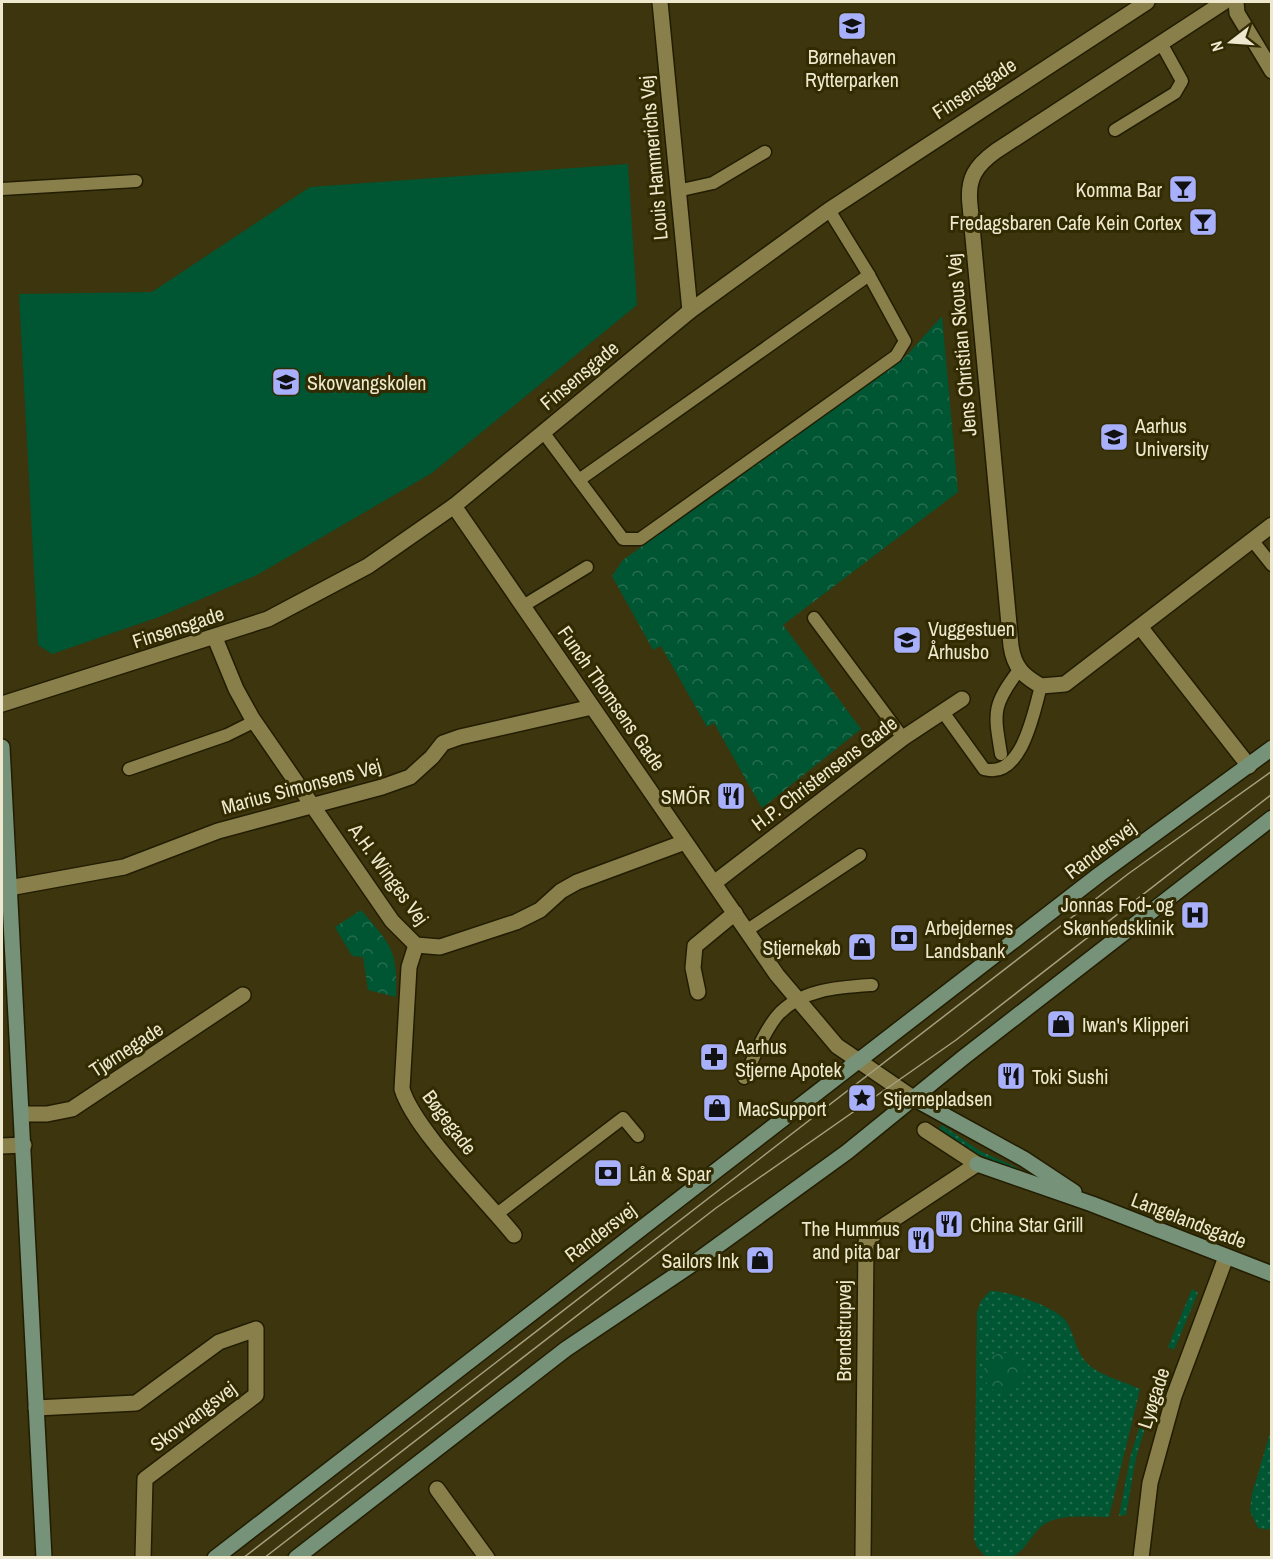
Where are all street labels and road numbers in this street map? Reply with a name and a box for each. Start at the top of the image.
street label: Finsensgade [927,51,1021,125]
street label: Louis Hammerichs Vej [632,75,674,241]
street label: Jens Christian Skous Vej [940,253,982,437]
street label: Finsensgade [534,334,624,416]
street label: Finsensgade [129,600,227,654]
street label: Funch Thomsens Gade [552,620,672,776]
street label: H.P. Christensens Gade [746,709,902,837]
street label: Marius Simonsens Vej [218,752,384,820]
street label: Randersvej [1059,813,1141,885]
street label: A.H. Winges Vej [342,817,435,930]
street label: Tjørnegade [84,1015,168,1083]
street label: Bøgegade [417,1084,483,1160]
street label: Langelandsgade [1128,1186,1250,1254]
street label: Randersvej [559,1196,641,1268]
street label: Brendstrupvej [830,1280,857,1382]
street label: Lyøgade [1131,1364,1175,1432]
street label: Skovvangsvej [144,1375,242,1457]

